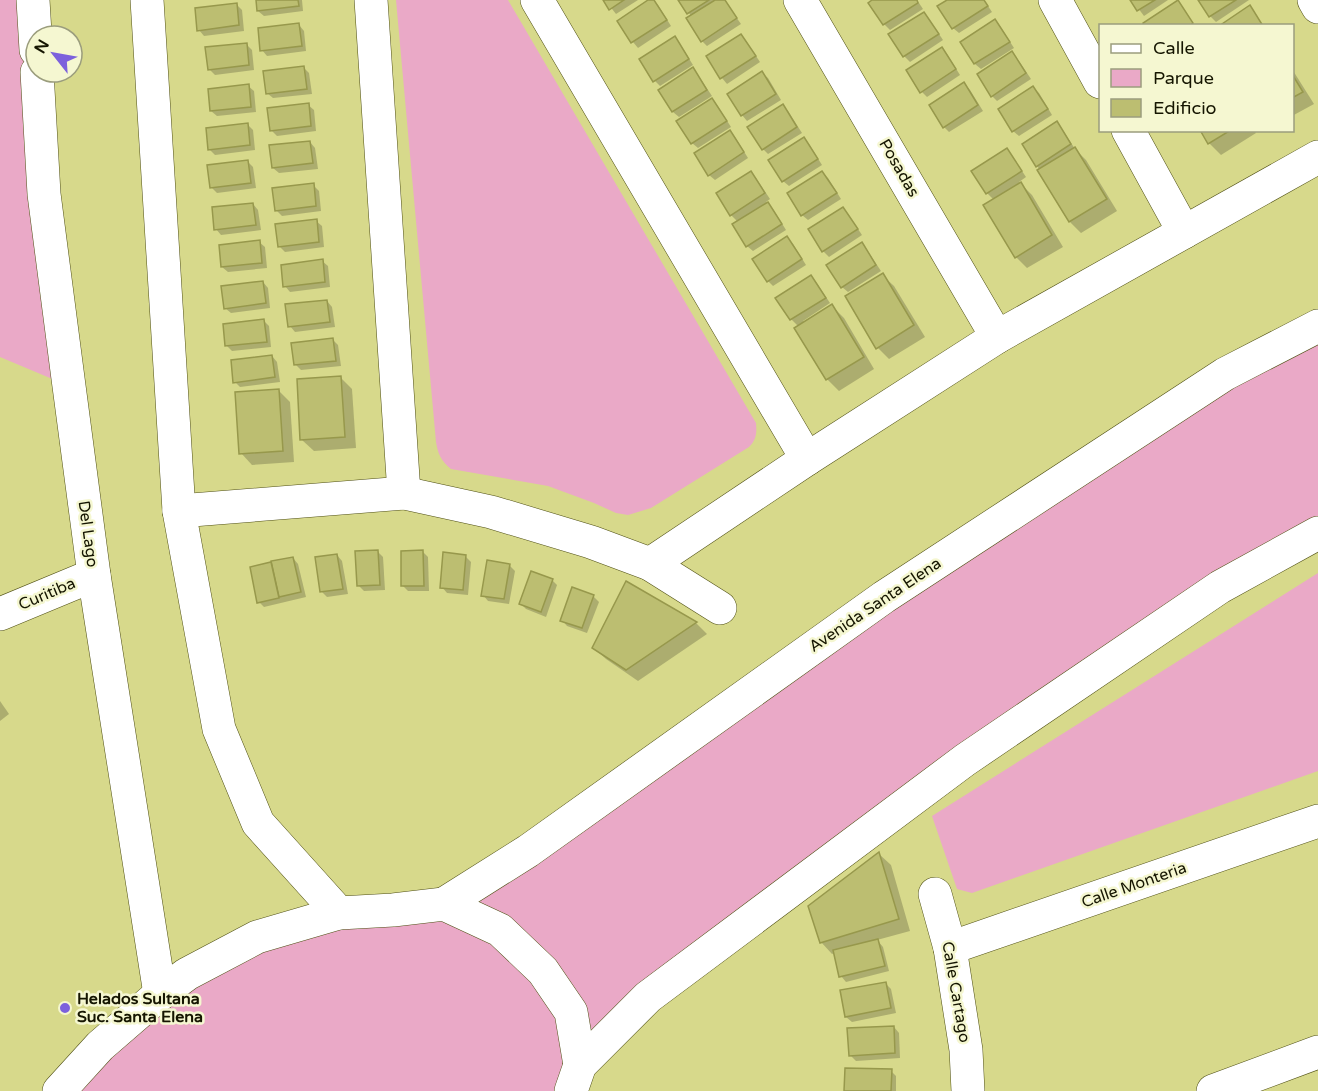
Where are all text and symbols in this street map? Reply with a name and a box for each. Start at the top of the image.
north arrow [24,24,84,84]
legend [1099,24,1294,132]
text: N [30,36,54,57]
text: Calle [1153,37,1195,59]
text: Parque [1153,67,1214,89]
text: Edificio [1153,97,1217,119]
street label: Posadas [874,135,924,201]
street label: Del Lago [73,499,103,569]
street label: Avenida Santa Elena [805,553,945,657]
street label: Curitiba [15,573,79,615]
street label: Calle Monteria [1079,858,1189,912]
street label: Calle Cartago [937,940,975,1044]
place label: Helados Sultana Suc. Santa Elena [77,989,203,1027]
marker: Helados Sultana Suc. Santa Elena [58,1001,72,1015]

